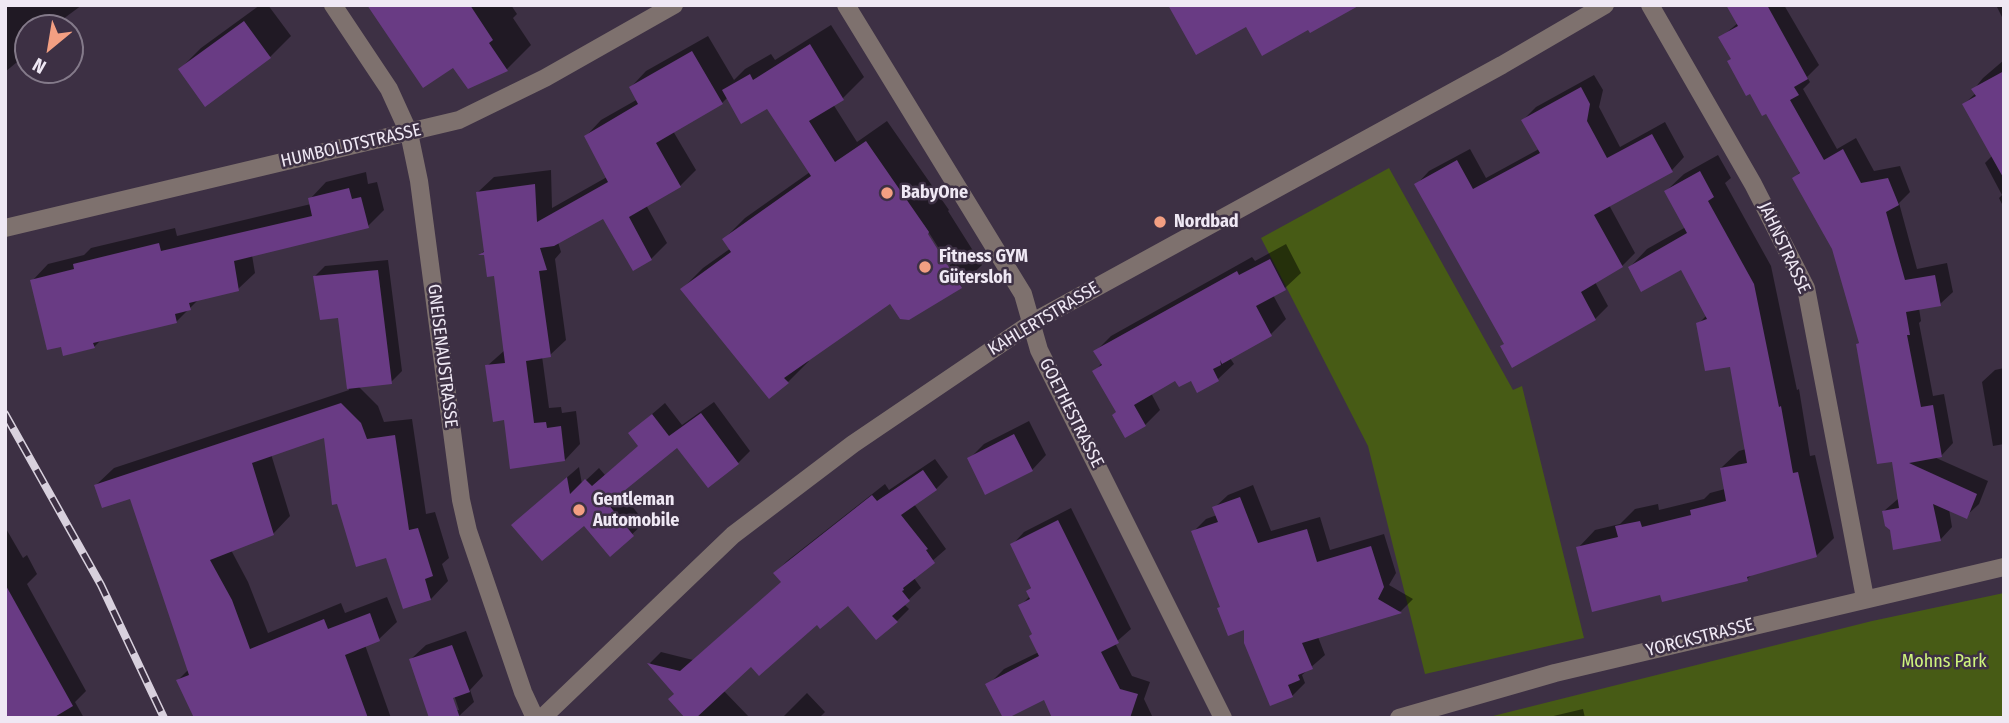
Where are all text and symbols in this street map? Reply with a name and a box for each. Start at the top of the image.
north arrow [14,14,84,84]
text: N [29,53,50,79]
street label: HUMBOLDTSTRASSE [279,119,423,173]
place label: BabyOne [901,182,968,204]
marker: BabyOne [879,185,895,201]
street label: JAHNSTRASSE [1753,199,1815,297]
place label: Nordbad [1174,211,1239,233]
marker: Nordbad [1152,214,1168,230]
place label: Fitness GYM Gütersloh [939,246,1028,288]
marker: Fitness GYM Gütersloh [917,259,933,275]
street label: KAHLERTSTRASSE [984,277,1104,361]
street label: GNEISENAUSTRASSE [422,283,462,429]
street label: GOETHESTRASSE [1034,355,1108,471]
place label: Gentleman Automobile [593,489,679,532]
marker: Gentleman Automobile [571,502,587,518]
street label: YORCKSTRASSE [1644,614,1756,662]
park label: Mohns Park [1901,651,1987,673]

